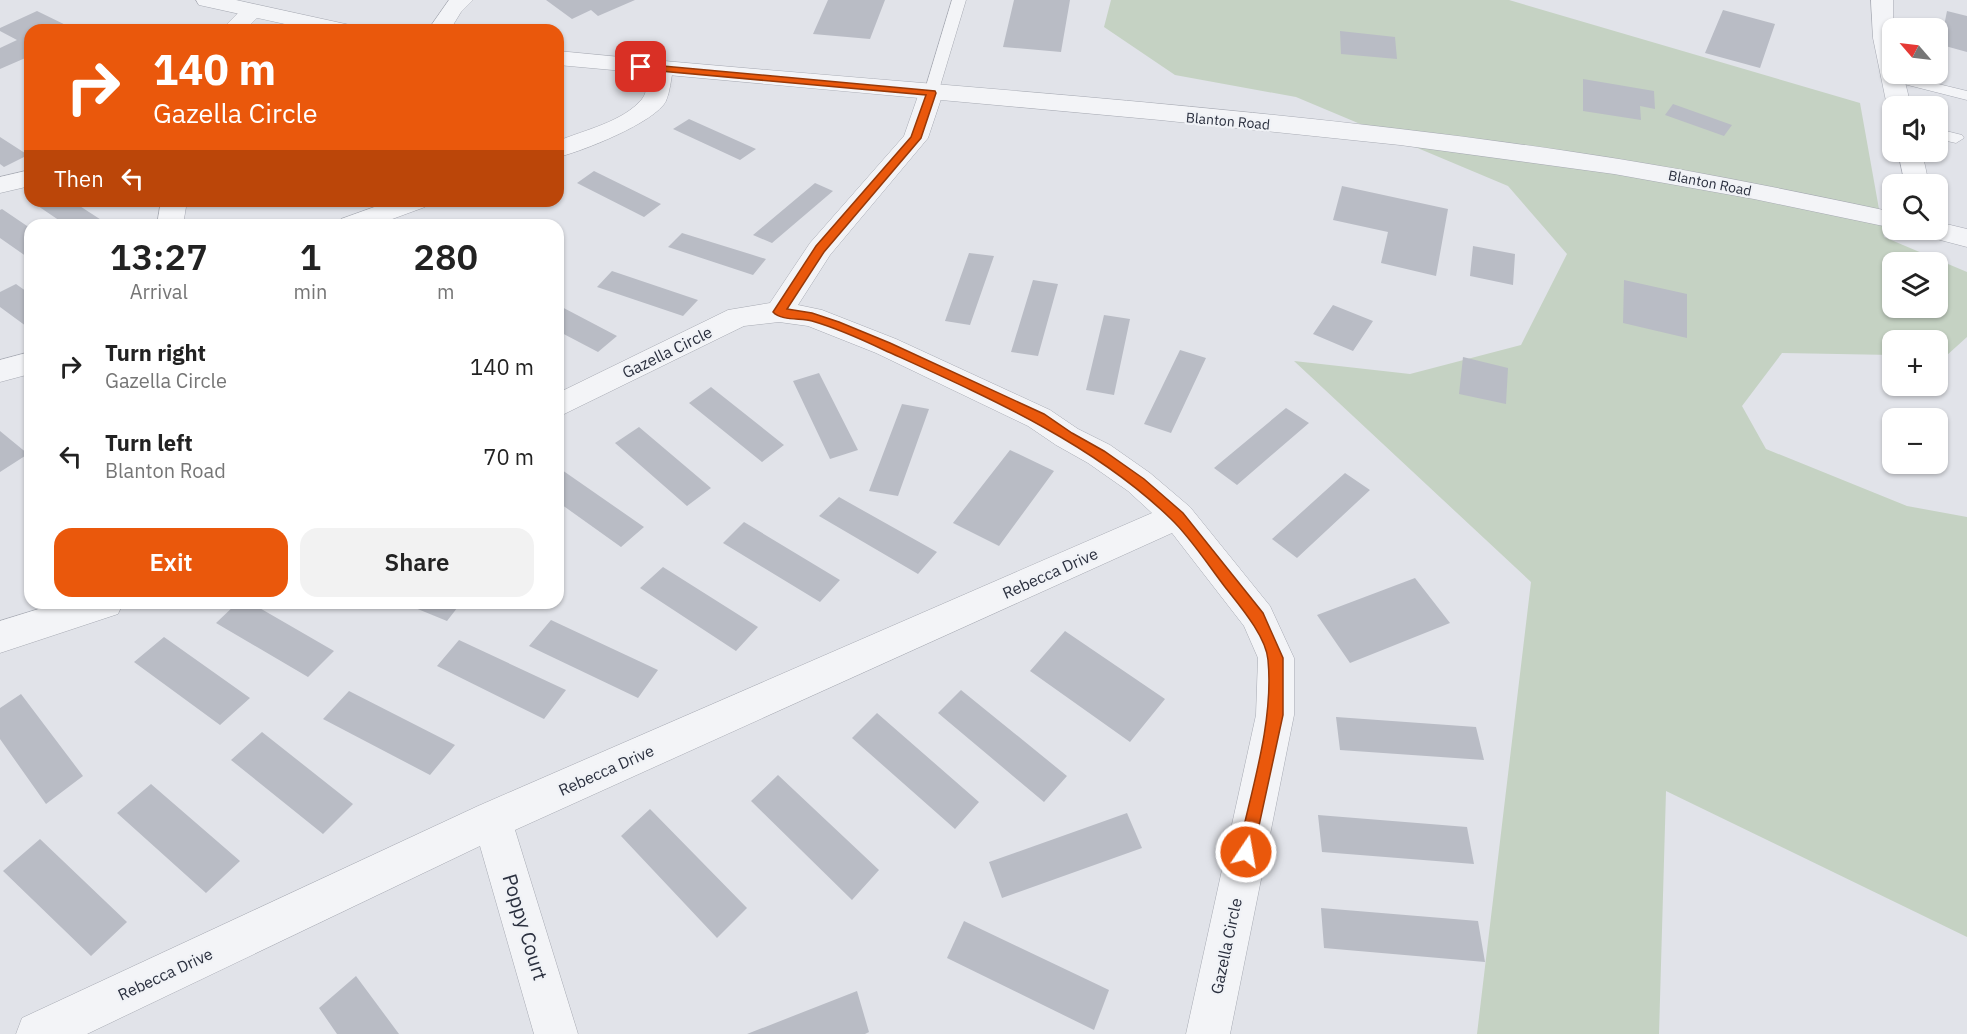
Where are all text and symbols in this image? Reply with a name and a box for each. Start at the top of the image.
north arrow [1882,18,1948,84]
map controls [1882,18,1948,474]
pin [615,41,666,92]
text: 140 m [153,42,276,97]
icon: right [54,48,132,126]
icon: arrive [624,50,657,83]
text: Gazella Circle [153,95,318,130]
button: sound [1882,96,1948,162]
street label: Blanton Road [1185,108,1271,134]
icon: left [116,162,149,195]
text: Then [54,164,104,193]
street label: Blanton Road [1667,166,1753,200]
button: search [1882,174,1948,240]
text: 13:27 [110,233,208,280]
text: 1 [300,233,321,280]
text: 280 [413,233,478,280]
button: layers [1882,252,1948,318]
text: Arrival [130,278,188,305]
text: min [294,278,327,305]
text: m [437,278,454,305]
street label: Gazella Circle [619,322,715,382]
button: + [1882,330,1948,396]
text: Turn right [105,338,206,367]
icon: right [54,350,87,383]
text: 140 m [470,352,534,381]
text: Gazella Circle [105,367,227,394]
button: − [1882,408,1948,474]
text: Turn left [105,428,193,457]
icon: left [54,440,87,473]
text: 70 m [483,442,534,471]
text: Blanton Road [105,457,226,484]
button: Exit [54,528,288,597]
button: Share [300,528,534,597]
street label: Rebecca Drive [999,543,1101,603]
street label: Rebecca Drive [555,740,657,800]
position arrow [1214,820,1278,884]
street label: Poppy Court [496,870,554,983]
street label: Gazella Circle [1206,896,1246,996]
street label: Rebecca Drive [114,943,216,1005]

